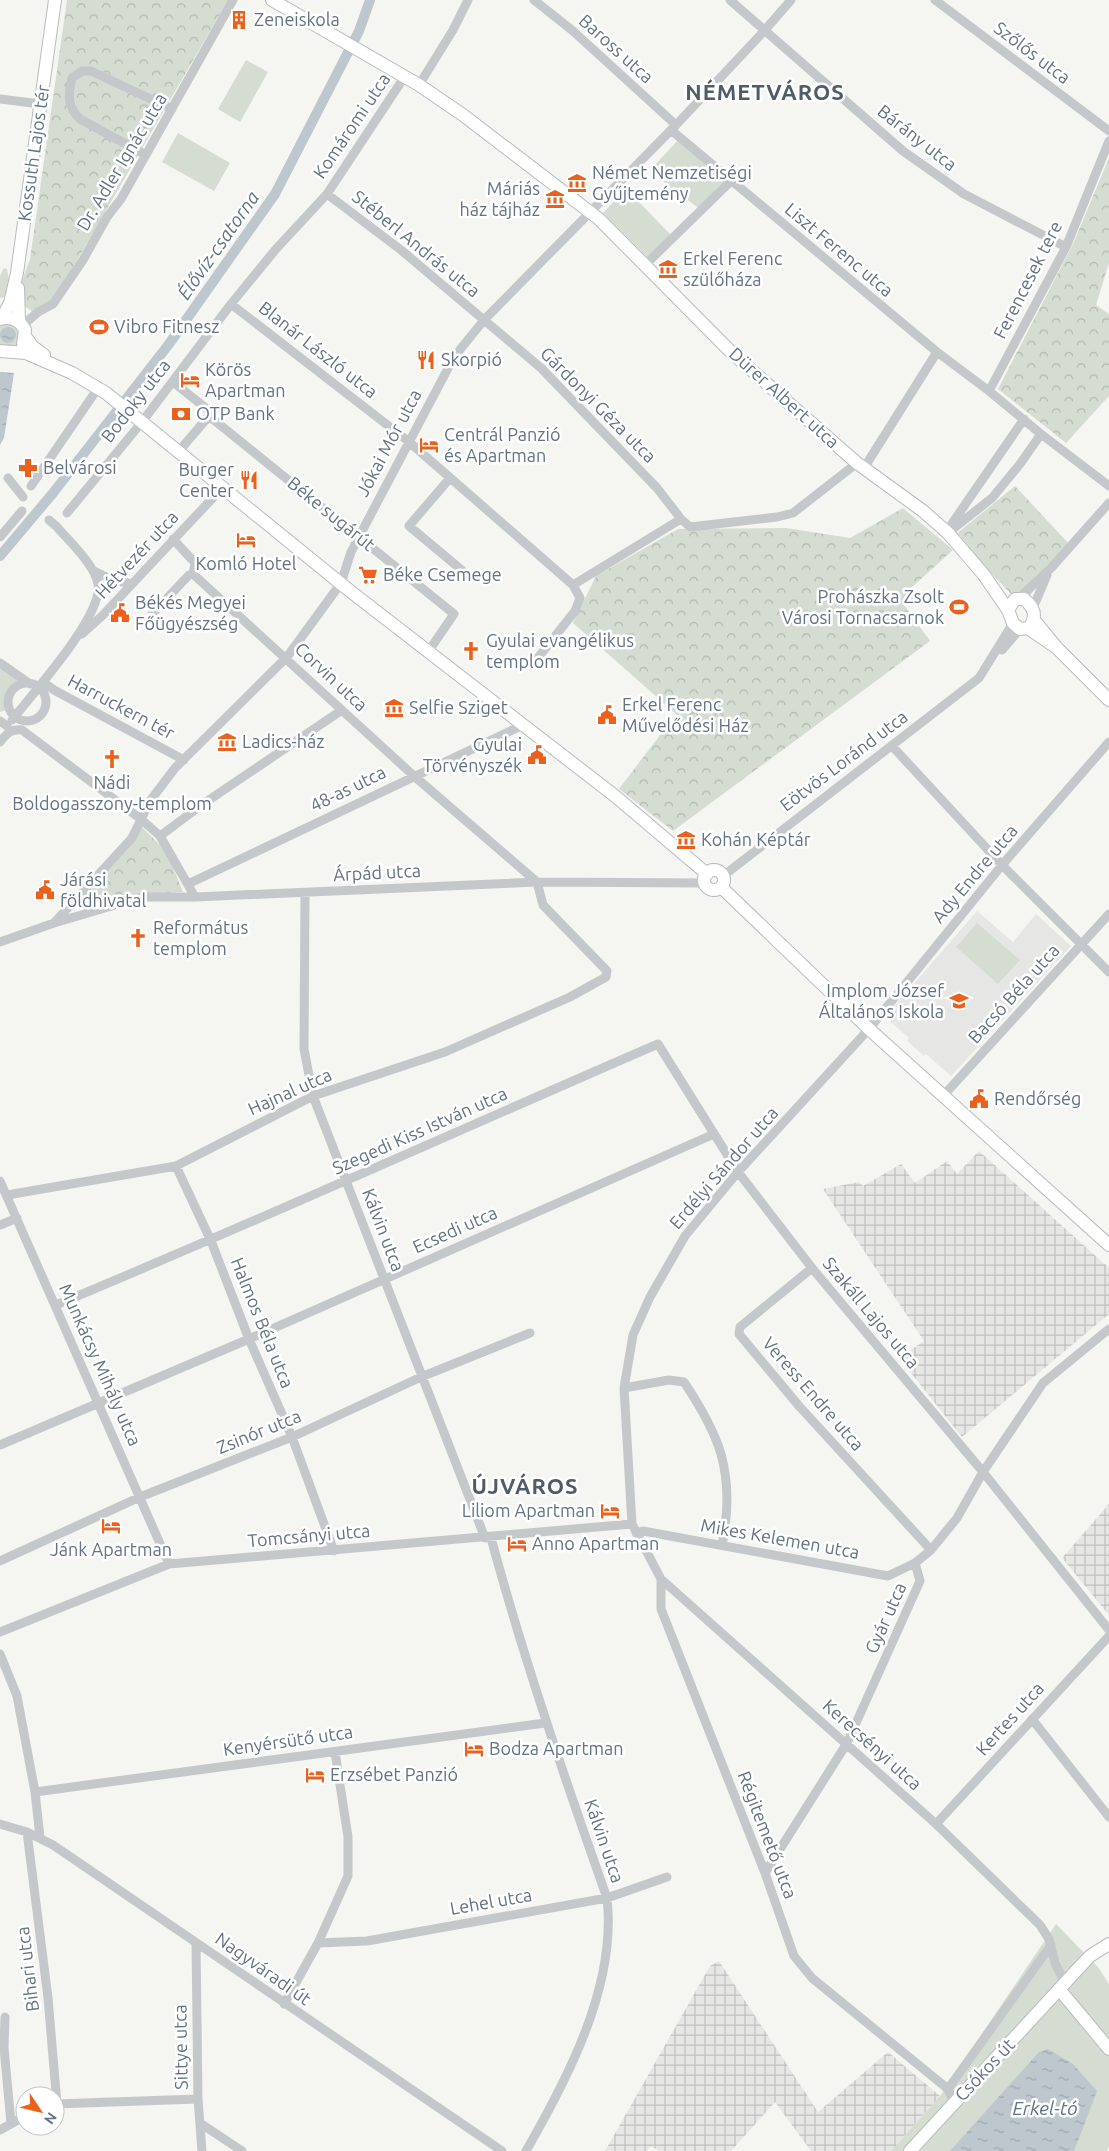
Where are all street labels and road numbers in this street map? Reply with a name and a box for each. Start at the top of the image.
street label: Baross utca [576,10,658,87]
street label: Szőlős utca [991,17,1075,87]
street label: Komáromi utca [309,69,394,182]
street label: Kossuth Lajos tér [14,83,53,222]
street label: Dr. Adler Ignác utca [72,89,170,234]
street label: Bárány utca [874,100,961,174]
street label: Stéberl András utca [349,186,484,301]
street label: Liszt Ferenc utca [782,198,898,300]
street label: Ferencesek tere [989,217,1065,342]
street label: Blanár László utca [255,297,382,402]
street label: Gárdonyi Géza utca [537,343,660,466]
street label: Dürer Albert utca [726,343,844,452]
street label: Bodoky utca [97,355,174,446]
street label: Jókai Mór utca [352,386,425,499]
street label: Béke sugárút [284,472,379,554]
street label: Hétvezér utca [91,506,182,602]
street label: Corvin utca [292,638,372,715]
street label: Harruckern tér [65,670,178,743]
street label: Eötvös Loránd utca [776,706,911,815]
street label: 48-as utca [306,761,389,815]
street label: Ady Endre utca [927,820,1021,926]
street label: Árpád utca [333,859,421,884]
street label: Bacsó Béla utca [964,940,1063,1047]
street label: Hajnal utca [245,1064,335,1118]
street label: Szegedi Kiss István utca [329,1083,510,1178]
street label: Erdélyi Sándor utca [665,1102,782,1232]
street label: Kálvin utca [359,1185,409,1274]
street label: Ecsedi utca [409,1202,500,1257]
street label: Szakáll Lajos utca [819,1253,924,1372]
street label: Halmos Béla utca [228,1254,298,1391]
street label: Munkácsy Mihály utca [56,1280,146,1449]
street label: Veress Endre utca [759,1332,868,1454]
street label: Zsinór utca [214,1405,304,1457]
street label: Mikes Kelemen utca [699,1514,861,1562]
street label: Tomcsányi utca [247,1520,371,1550]
street label: Gyár utca [861,1579,910,1656]
street label: Kertes utca [971,1678,1047,1759]
street label: Kerecsényi utca [819,1695,926,1794]
street label: Kenyérsütő utca [222,1721,354,1759]
street label: Régitemető utca [734,1768,801,1901]
street label: Kálvin utca [581,1796,629,1885]
street label: Lehel utca [448,1884,533,1918]
street label: Bihari utca [12,1925,42,2013]
street label: Nagyváradi út [212,1928,315,2008]
street label: Sittye utca [169,2004,191,2090]
street label: Csókos út [950,2034,1018,2105]

